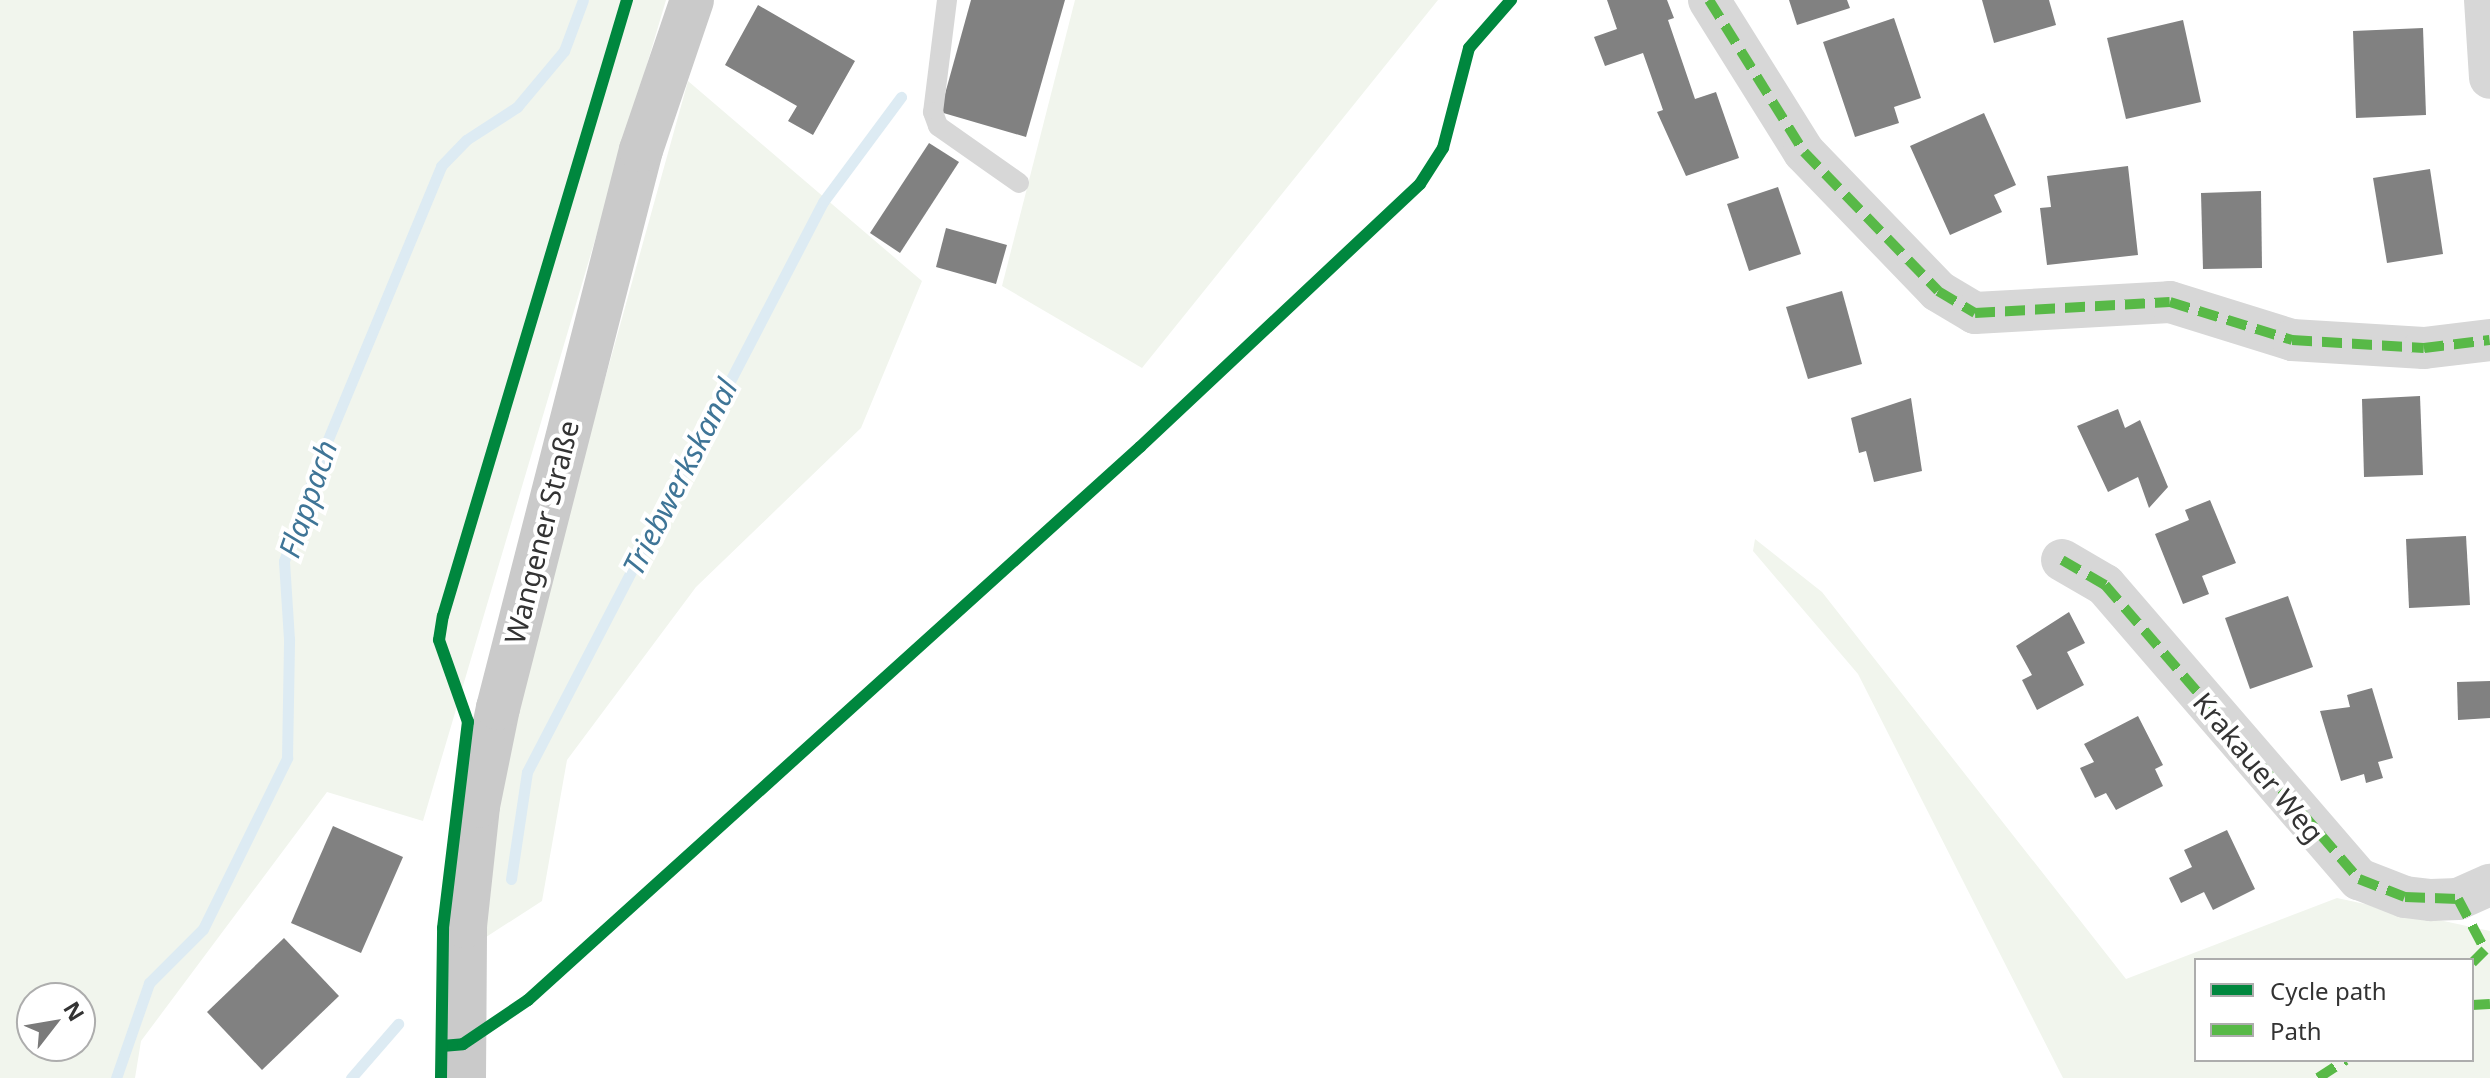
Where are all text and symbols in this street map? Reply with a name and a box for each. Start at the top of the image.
water label: Triebwerkskanal [615,373,745,581]
street label: Wangener Straße [497,417,585,647]
water label: Flappach [271,436,345,562]
street label: Krakauer Weg [2187,685,2331,849]
legend [2194,958,2474,1062]
text: Cycle path [2270,974,2387,1007]
north arrow [16,982,96,1062]
text: N [57,995,92,1026]
text: Path [2270,1014,2321,1047]

